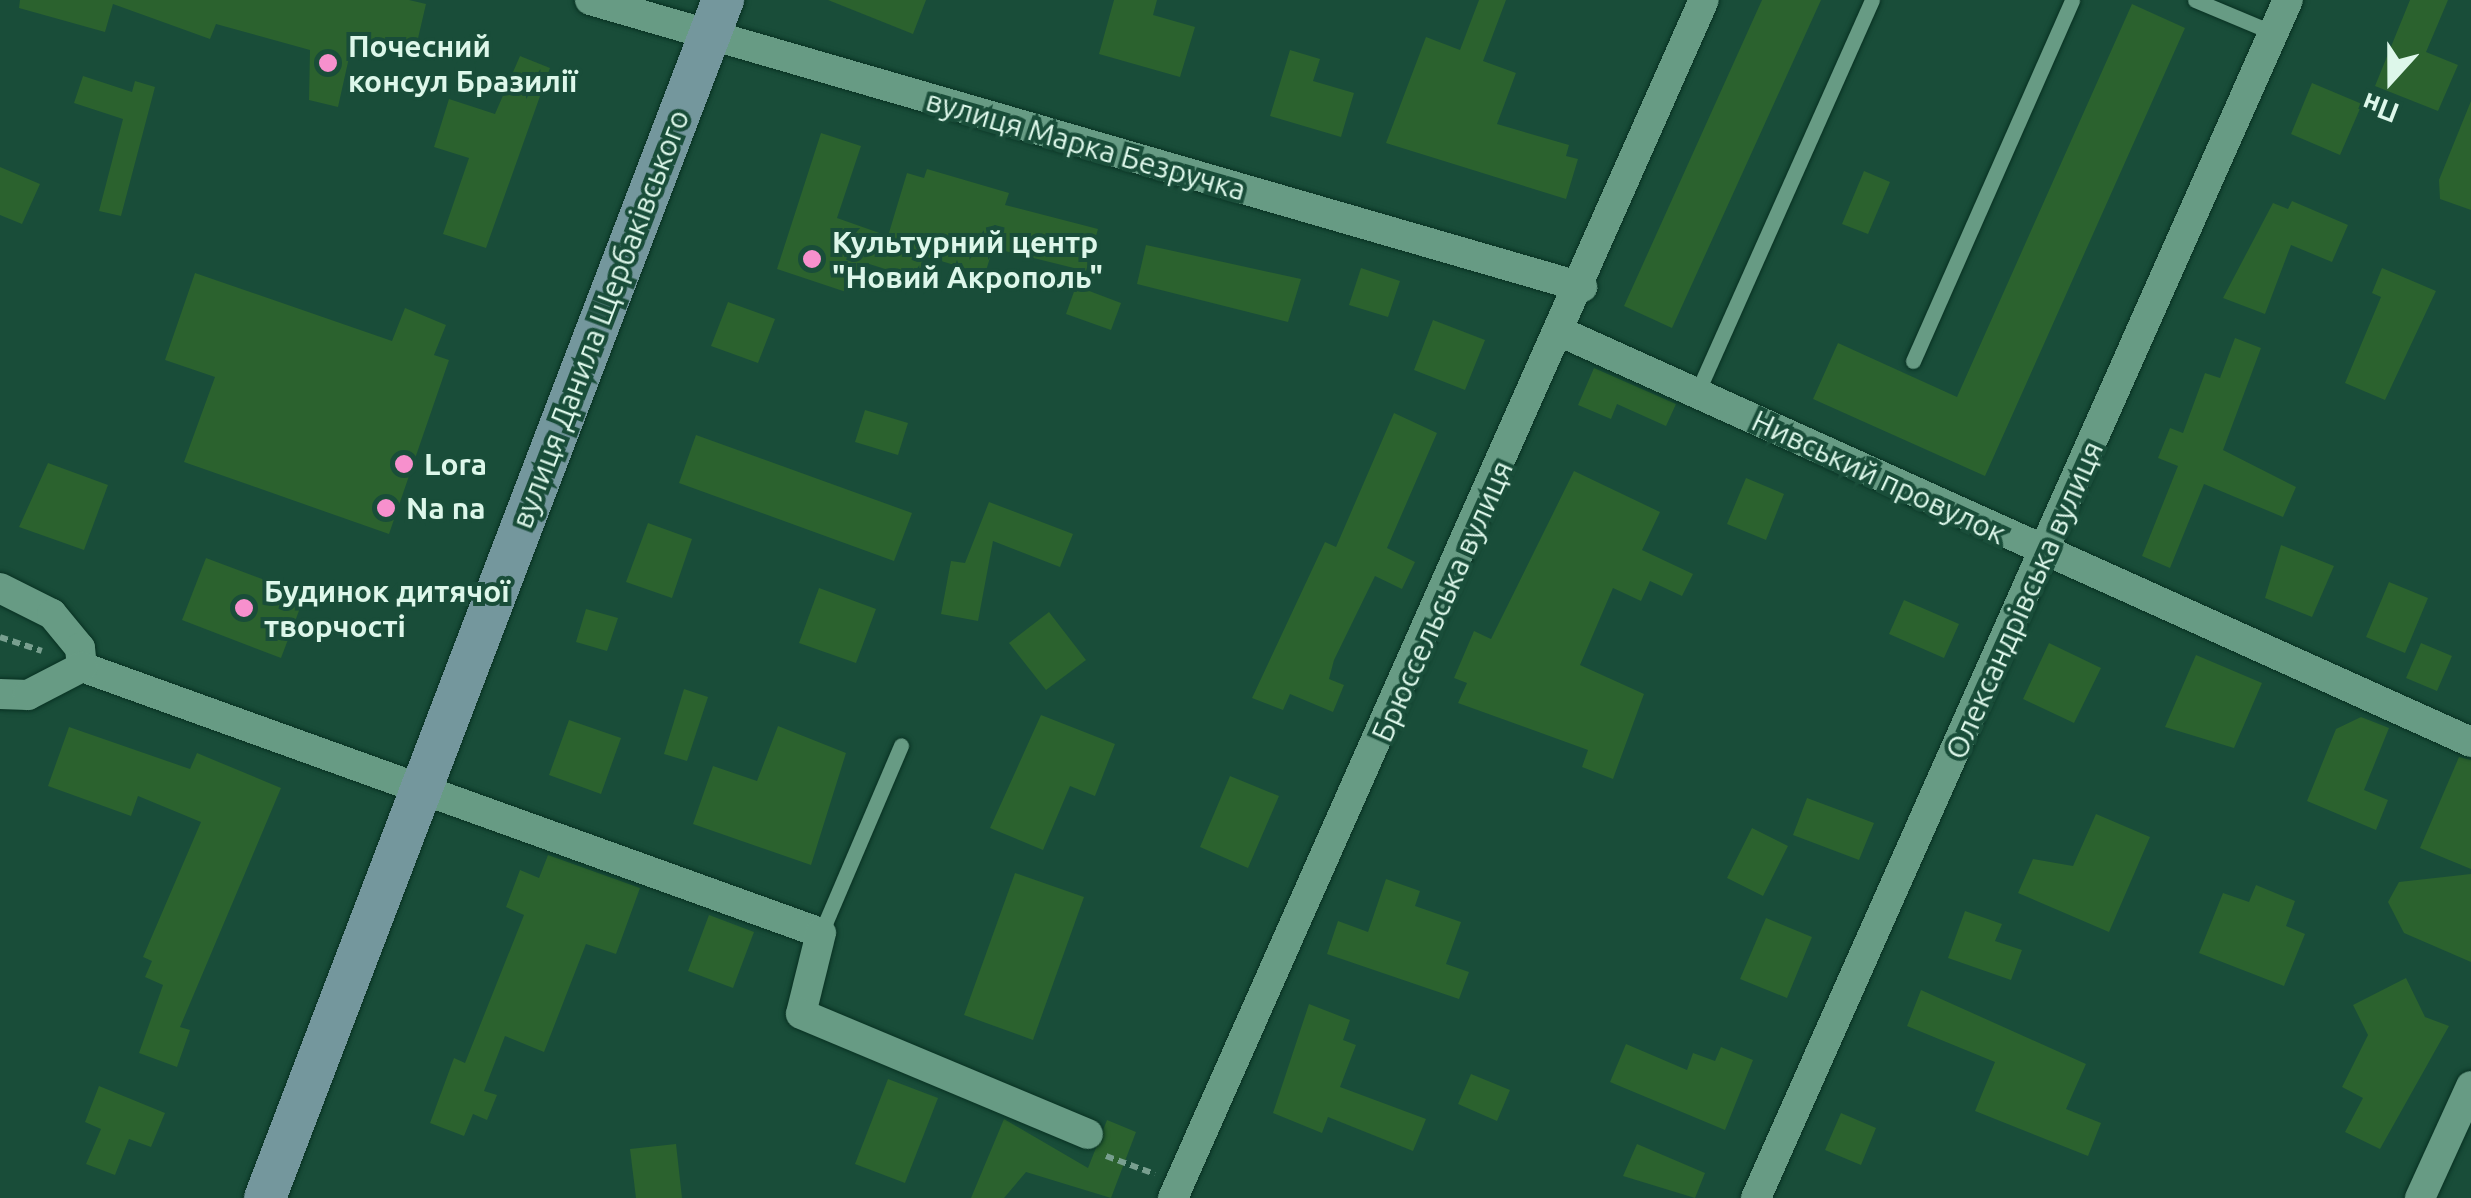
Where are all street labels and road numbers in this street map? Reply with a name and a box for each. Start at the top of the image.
street label: вулиця Марка Безручка [922,82,1250,208]
street label: вулиця Данила Щербаківського [503,105,697,533]
street label: Нивський провулок [1746,402,2012,552]
street label: Олександрівська вулиця [1938,435,2110,765]
street label: Брюссельська вулиця [1364,455,1520,747]

